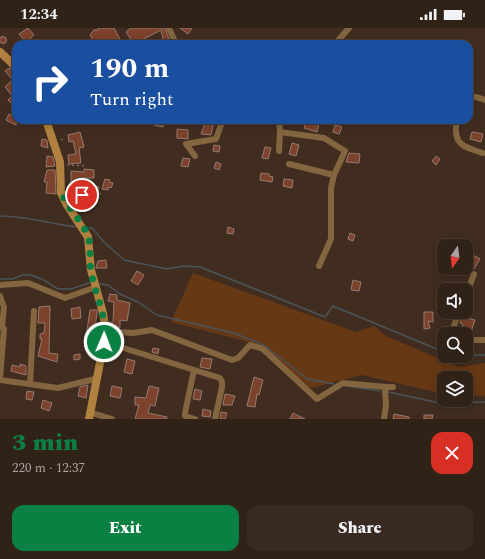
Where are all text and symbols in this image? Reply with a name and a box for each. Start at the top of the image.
text: 12:34 [20,3,58,26]
text: 190 m [90,47,169,90]
icon: right [24,56,76,108]
text: Turn right [90,86,173,113]
pin [65,178,99,212]
icon: arrive [71,184,93,206]
north arrow [437,239,473,275]
map controls [437,239,473,407]
button: sound [437,283,473,319]
position arrow [83,321,125,363]
button: search [437,327,473,363]
button: layers [437,371,473,407]
text: 3 min [12,425,78,461]
button: close [431,432,473,474]
text: 220 m · 12:37 [12,458,85,478]
button: Exit [12,505,239,551]
button: Share [247,505,473,551]

